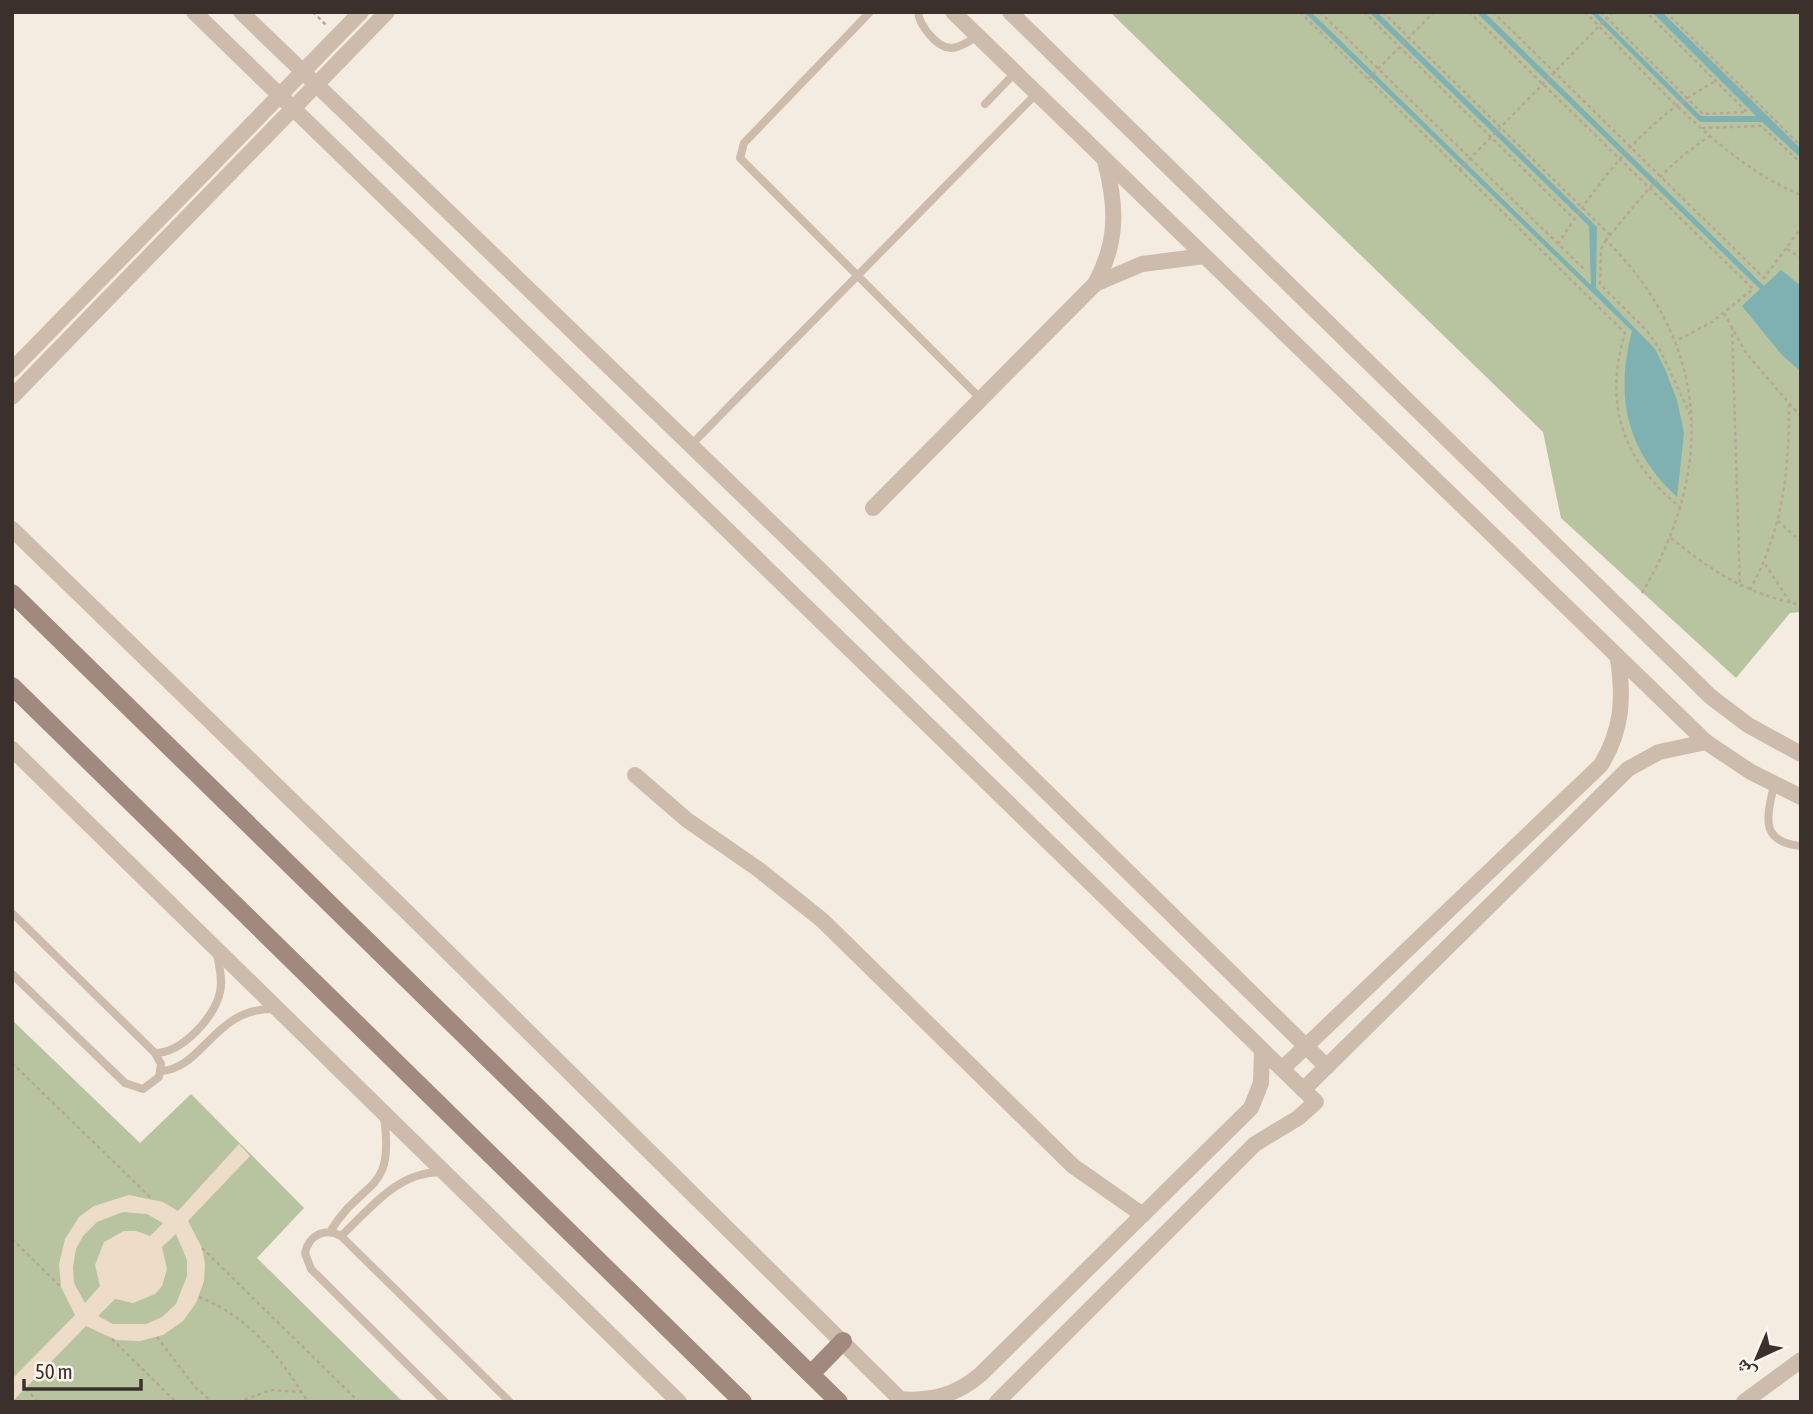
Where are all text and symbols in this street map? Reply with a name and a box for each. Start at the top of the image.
north arrow [1722,1323,1792,1393]
scale bar [24,1348,142,1392]
text: ش [1730,1355,1761,1385]
text: 50 m [35,1359,73,1383]

